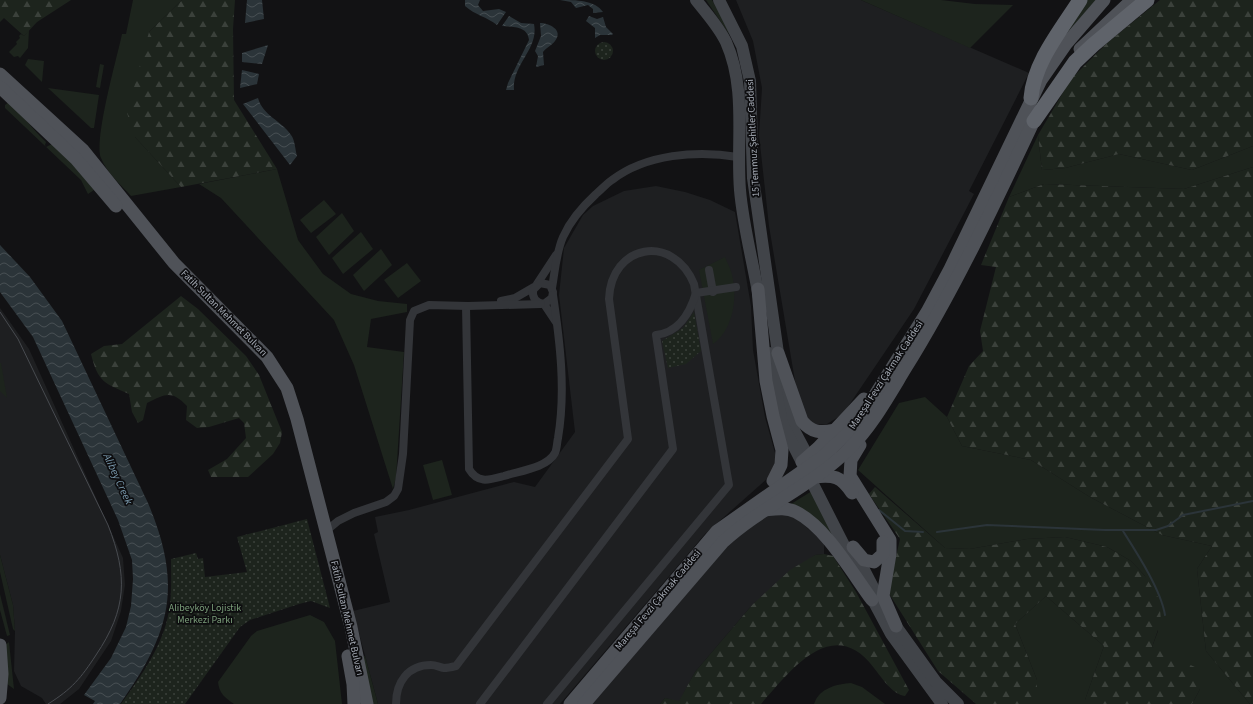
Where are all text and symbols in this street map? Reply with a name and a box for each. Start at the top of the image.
street label: 15 Temmuz Şehitler Caddesi [743,79,763,197]
street label: Fatih Sultan Mehmet Bulvarı [178,267,270,359]
street label: Mareşal Fevzi Çakmak Caddesi [846,318,926,432]
water label: Alibey Creek [99,450,137,508]
street label: Mareşal Fevzi Çakmak Caddesi [612,547,704,653]
street label: Fatih Sultan Mehmet Bulvarı [327,559,367,677]
park label: Alibeyköy Lojistik Merkezi Parkı [169,601,241,627]

